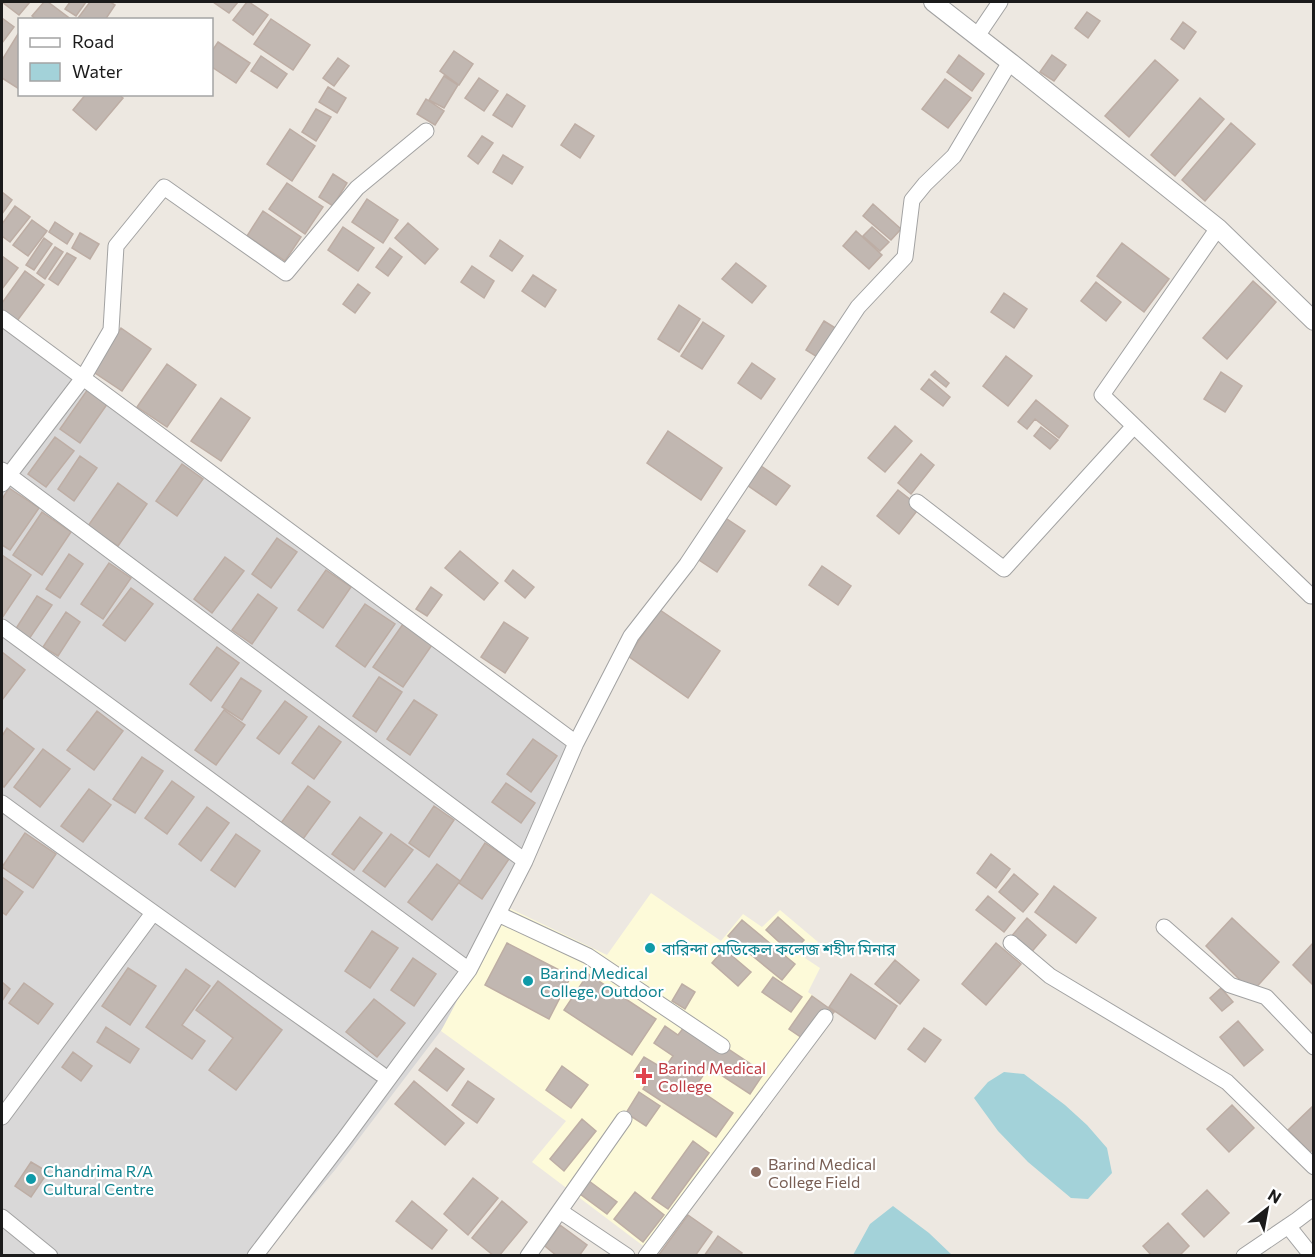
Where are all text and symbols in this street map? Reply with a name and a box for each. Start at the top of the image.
legend [18,18,213,96]
text: Road [72,30,114,52]
text: Water [72,60,123,82]
place label: বারিন্দা মেডিকেল কলেজ শহীদ মিনার [661,939,896,958]
marker: বারিন্দা মেডিকেল কলেজ শহীদ মিনার [643,941,657,955]
place label: Barind Medical College, Outdoor [540,963,664,1000]
marker: Barind Medical College, Outdoor [521,974,535,988]
place label: Barind Medical College [658,1058,766,1095]
marker: Barind Medical College [635,1067,653,1085]
place label: Barind Medical College Field [768,1154,876,1191]
place label: Chandrima R/A Cultural Centre [43,1161,154,1198]
marker: Barind Medical College Field [749,1165,763,1179]
marker: Chandrima R/A Cultural Centre [24,1172,38,1186]
north arrow [1237,1179,1297,1239]
text: N [1265,1184,1285,1207]

